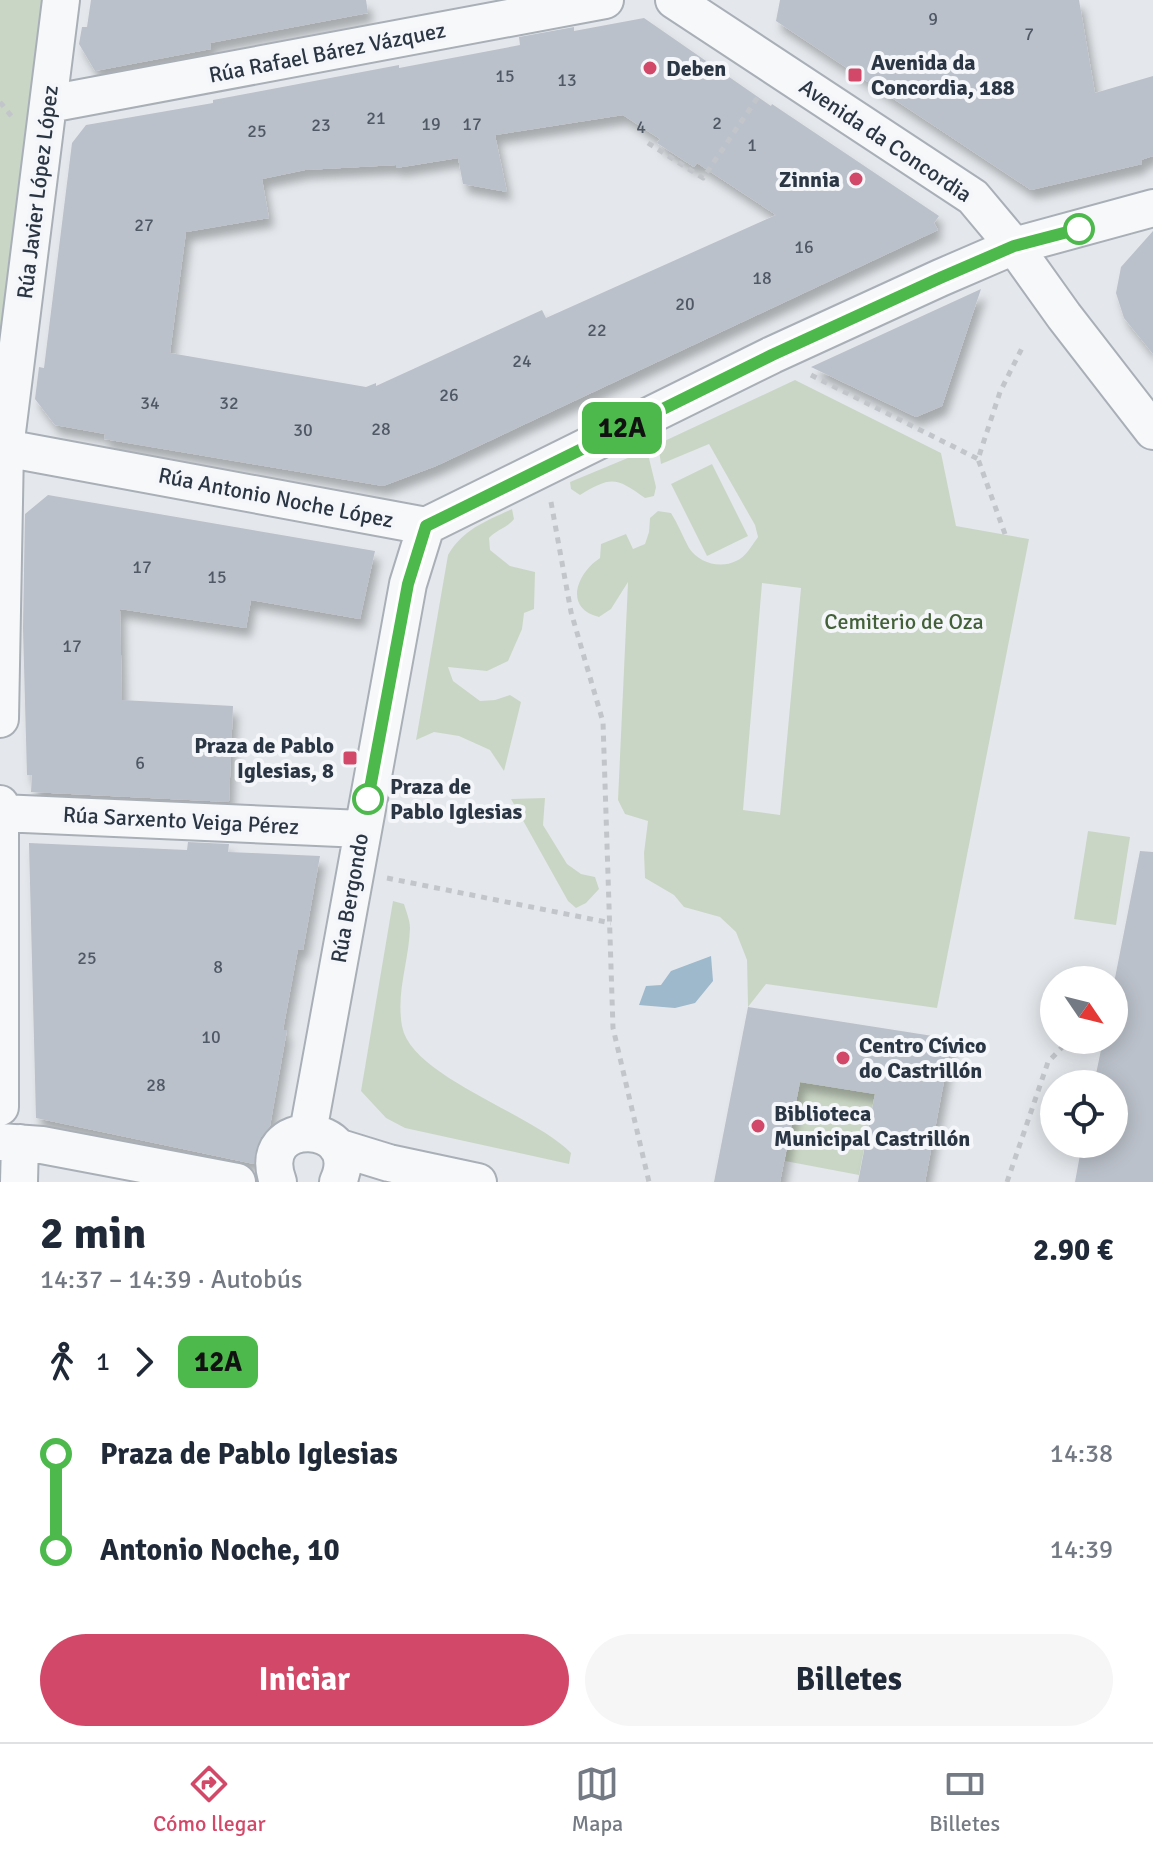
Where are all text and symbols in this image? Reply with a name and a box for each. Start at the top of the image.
house number: 9 [928,8,938,30]
street label: Rúa Rafael Bárez Vázquez [206,16,448,89]
house number: 7 [1024,23,1034,45]
place label: Avenida da Concordia, 188 [871,49,1015,101]
place label: Deben [666,55,726,82]
marker: Deben [641,59,659,77]
house number: 15 [495,65,515,87]
marker: Avenida da Concordia, 188 [846,66,864,84]
house number: 13 [557,69,577,91]
street label: Avenida da Concordia [794,73,977,208]
street label: Rúa Javier López López [11,84,64,300]
house number: 21 [366,107,386,129]
house number: 2 [712,112,722,134]
house number: 19 [421,113,441,135]
house number: 17 [462,113,482,135]
house number: 23 [311,114,331,136]
house number: 4 [636,116,646,138]
house number: 25 [247,120,267,142]
house number: 1 [747,134,757,156]
place label: Zinnia [779,166,840,193]
marker: Zinnia [847,170,865,188]
house number: 27 [134,214,154,236]
unlabelled marker [1064,214,1094,244]
house number: 16 [794,236,814,258]
house number: 18 [752,267,772,289]
house number: 20 [675,293,695,315]
house number: 22 [587,319,607,341]
house number: 24 [512,350,532,372]
house number: 26 [439,384,459,406]
house number: 34 [140,392,160,414]
house number: 32 [219,392,239,414]
line badge: 12A [576,402,668,454]
text: 12A [598,411,646,445]
house number: 28 [371,418,391,440]
house number: 30 [293,419,313,441]
street label: Rúa Antonio Noche López [156,461,396,534]
house number: 17 [132,556,152,578]
house number: 15 [207,566,227,588]
park label: Cemiterio de Oza [824,608,984,635]
house number: 17 [62,635,82,657]
place label: Praza de Pablo Iglesias, 8 [194,732,334,784]
marker: Praza de Pablo Iglesias, 8 [341,749,359,767]
house number: 6 [135,752,145,774]
place label: Praza de Pablo Iglesias [390,773,523,825]
marker: Praza de Pablo Iglesias [353,784,383,814]
street label: Rúa Sarxento Veiga Pérez [62,801,300,840]
street label: Rúa Bergondo [325,831,374,965]
house number: 25 [77,947,97,969]
house number: 8 [213,956,223,978]
north arrow [1040,966,1128,1054]
map controls [1040,966,1128,1158]
house number: 10 [201,1026,221,1048]
place label: Centro Cívico do Castrillón [859,1032,986,1084]
marker: Centro Cívico do Castrillón [834,1049,852,1067]
button: locate [1040,1070,1128,1158]
house number: 28 [146,1074,166,1096]
place label: Biblioteca Municipal Castrillón [774,1100,970,1152]
marker: Biblioteca Municipal Castrillón [749,1117,767,1135]
text: 2 min [40,1207,146,1261]
text: 2.90 € [1033,1232,1113,1269]
text: 14:37 – 14:39 · Autobús [40,1264,302,1296]
icon: walk [40,1340,84,1384]
icon: forward [122,1340,166,1384]
text: 12A [194,1345,242,1379]
text: 1 [96,1346,110,1378]
text: Praza de Pablo Iglesias [100,1436,398,1473]
text: 14:38 [1050,1438,1113,1470]
text: Antonio Noche, 10 [100,1532,340,1569]
text: 14:39 [1050,1534,1113,1566]
button: Iniciar [40,1634,569,1726]
button: Billetes [585,1634,1113,1726]
tab: Cómo llegar [153,1762,266,1837]
tab: Mapa [572,1762,623,1837]
tab: Billetes [929,1762,1000,1837]

